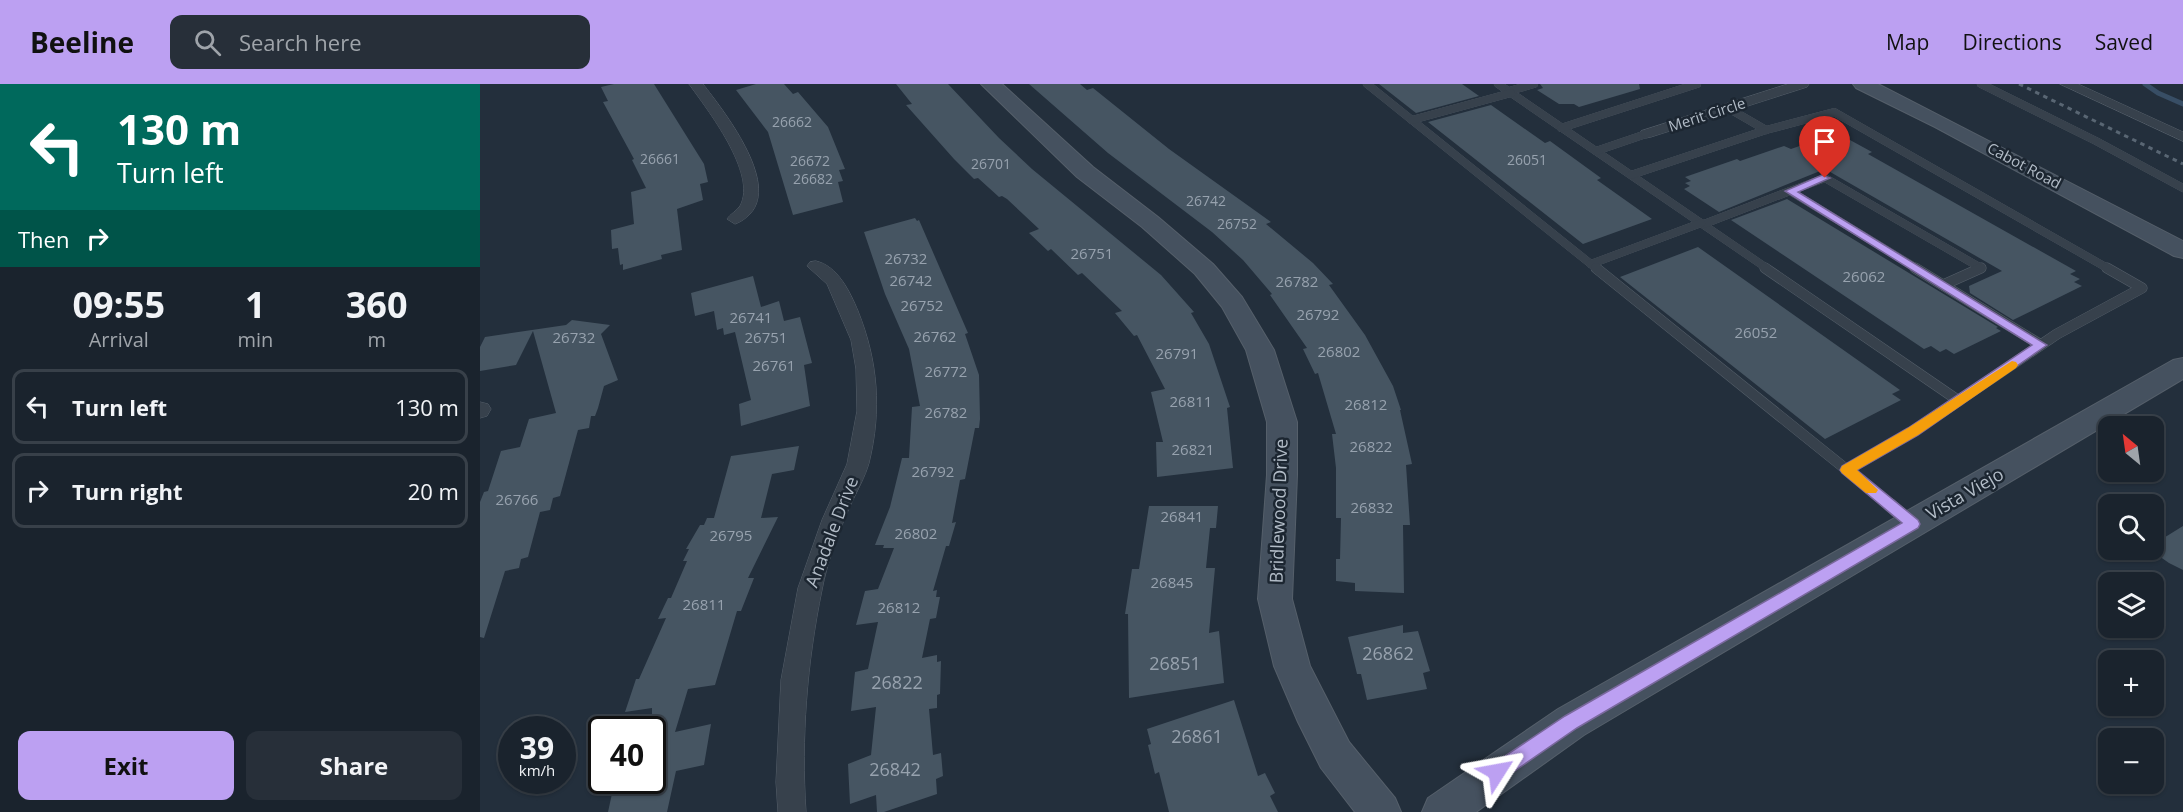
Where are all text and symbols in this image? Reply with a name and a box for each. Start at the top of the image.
search box [170,15,590,69]
text: Beeline [30,23,134,61]
icon: search [191,26,224,59]
text: Search here [239,27,362,57]
text: Map [1886,28,1929,56]
text: Directions [1962,28,2062,56]
text: Saved [2095,28,2153,56]
street label: Merit Circle [1666,92,1748,136]
text: 130 m [117,100,241,157]
icon: left [18,108,96,186]
house number: 26662 [772,112,812,131]
pin [1799,116,1850,178]
icon: arrive [1808,125,1841,158]
street label: Cabot Road [1984,137,2065,193]
house number: 26661 [640,149,680,168]
house number: 26051 [1507,150,1547,169]
house number: 26672 [790,151,830,170]
text: Turn left [117,154,224,191]
house number: 26701 [971,154,1011,173]
house number: 26682 [793,169,833,188]
house number: 26742 [1186,191,1226,210]
house number: 26752 [1217,214,1257,233]
icon: right [81,222,114,255]
text: Then [18,224,69,254]
house number: 26751 [1071,243,1113,263]
house number: 26732 [885,248,927,268]
house number: 26062 [1843,266,1885,286]
house number: 26742 [890,270,932,290]
house number: 26782 [1276,271,1318,291]
text: 09:55 [72,280,165,329]
text: 1 [245,280,266,329]
text: 360 [346,280,408,329]
house number: 26752 [901,295,943,315]
house number: 26792 [1297,304,1339,324]
house number: 26741 [730,307,772,327]
house number: 26052 [1735,322,1777,342]
text: Arrival [89,326,149,353]
text: min [237,326,273,353]
text: m [367,326,386,353]
house number: 26762 [914,326,956,346]
house number: 26732 [553,327,595,347]
house number: 26751 [745,327,787,347]
house number: 26802 [1318,341,1360,361]
house number: 26791 [1156,343,1198,363]
house number: 26761 [753,355,795,375]
house number: 26772 [925,361,967,381]
icon: left [21,390,54,423]
house number: 26811 [1170,391,1212,411]
text: Turn left [72,392,167,422]
text: 130 m [395,392,459,422]
house number: 26812 [1345,394,1387,414]
house number: 26782 [925,402,967,422]
north arrow [2098,416,2164,482]
map controls [2098,416,2164,794]
house number: 26822 [1350,436,1392,456]
street label: Bridlewood Drive [1263,438,1293,584]
house number: 26821 [1172,439,1214,459]
house number: 26792 [912,461,954,481]
street label: Vista Viejo [1921,461,2008,525]
street label: Anadale Drive [799,473,863,590]
icon: right [21,474,54,507]
text: Turn right [72,476,183,506]
text: 20 m [408,476,459,506]
house number: 26766 [496,489,538,509]
button: search [2098,494,2164,560]
house number: 26832 [1351,497,1393,517]
house number: 26841 [1161,506,1203,526]
house number: 26802 [895,523,937,543]
house number: 26795 [710,525,752,545]
house number: 26845 [1151,572,1193,592]
button: layers [2098,572,2164,638]
house number: 26811 [683,594,725,614]
house number: 26812 [878,597,920,617]
house number: 26862 [1362,641,1414,665]
button: + [2098,650,2164,716]
house number: 26851 [1149,651,1201,675]
house number: 26822 [871,670,923,694]
speed limit sign: 40 [588,716,666,794]
house number: 26861 [1171,724,1223,748]
text: 39 [520,727,554,768]
button: − [2098,728,2164,794]
button: Exit [18,731,234,800]
button: Share [246,731,462,800]
position arrow [1465,740,1529,804]
house number: 26842 [869,757,921,781]
text: km/h [519,760,555,780]

